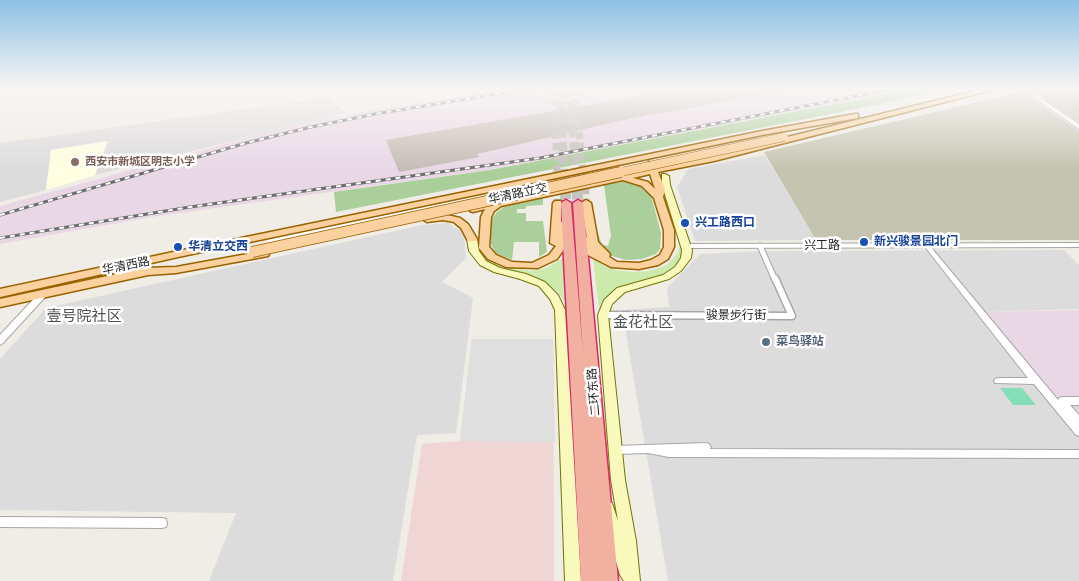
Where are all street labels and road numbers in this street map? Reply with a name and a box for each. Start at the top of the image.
street label: 华清路立交 [487,181,549,207]
street label: 兴工路 [804,239,840,253]
street label: 华清西路 [101,254,151,278]
street label: 骏景步行街 [706,309,766,323]
street label: 二环东路 [585,367,603,417]

